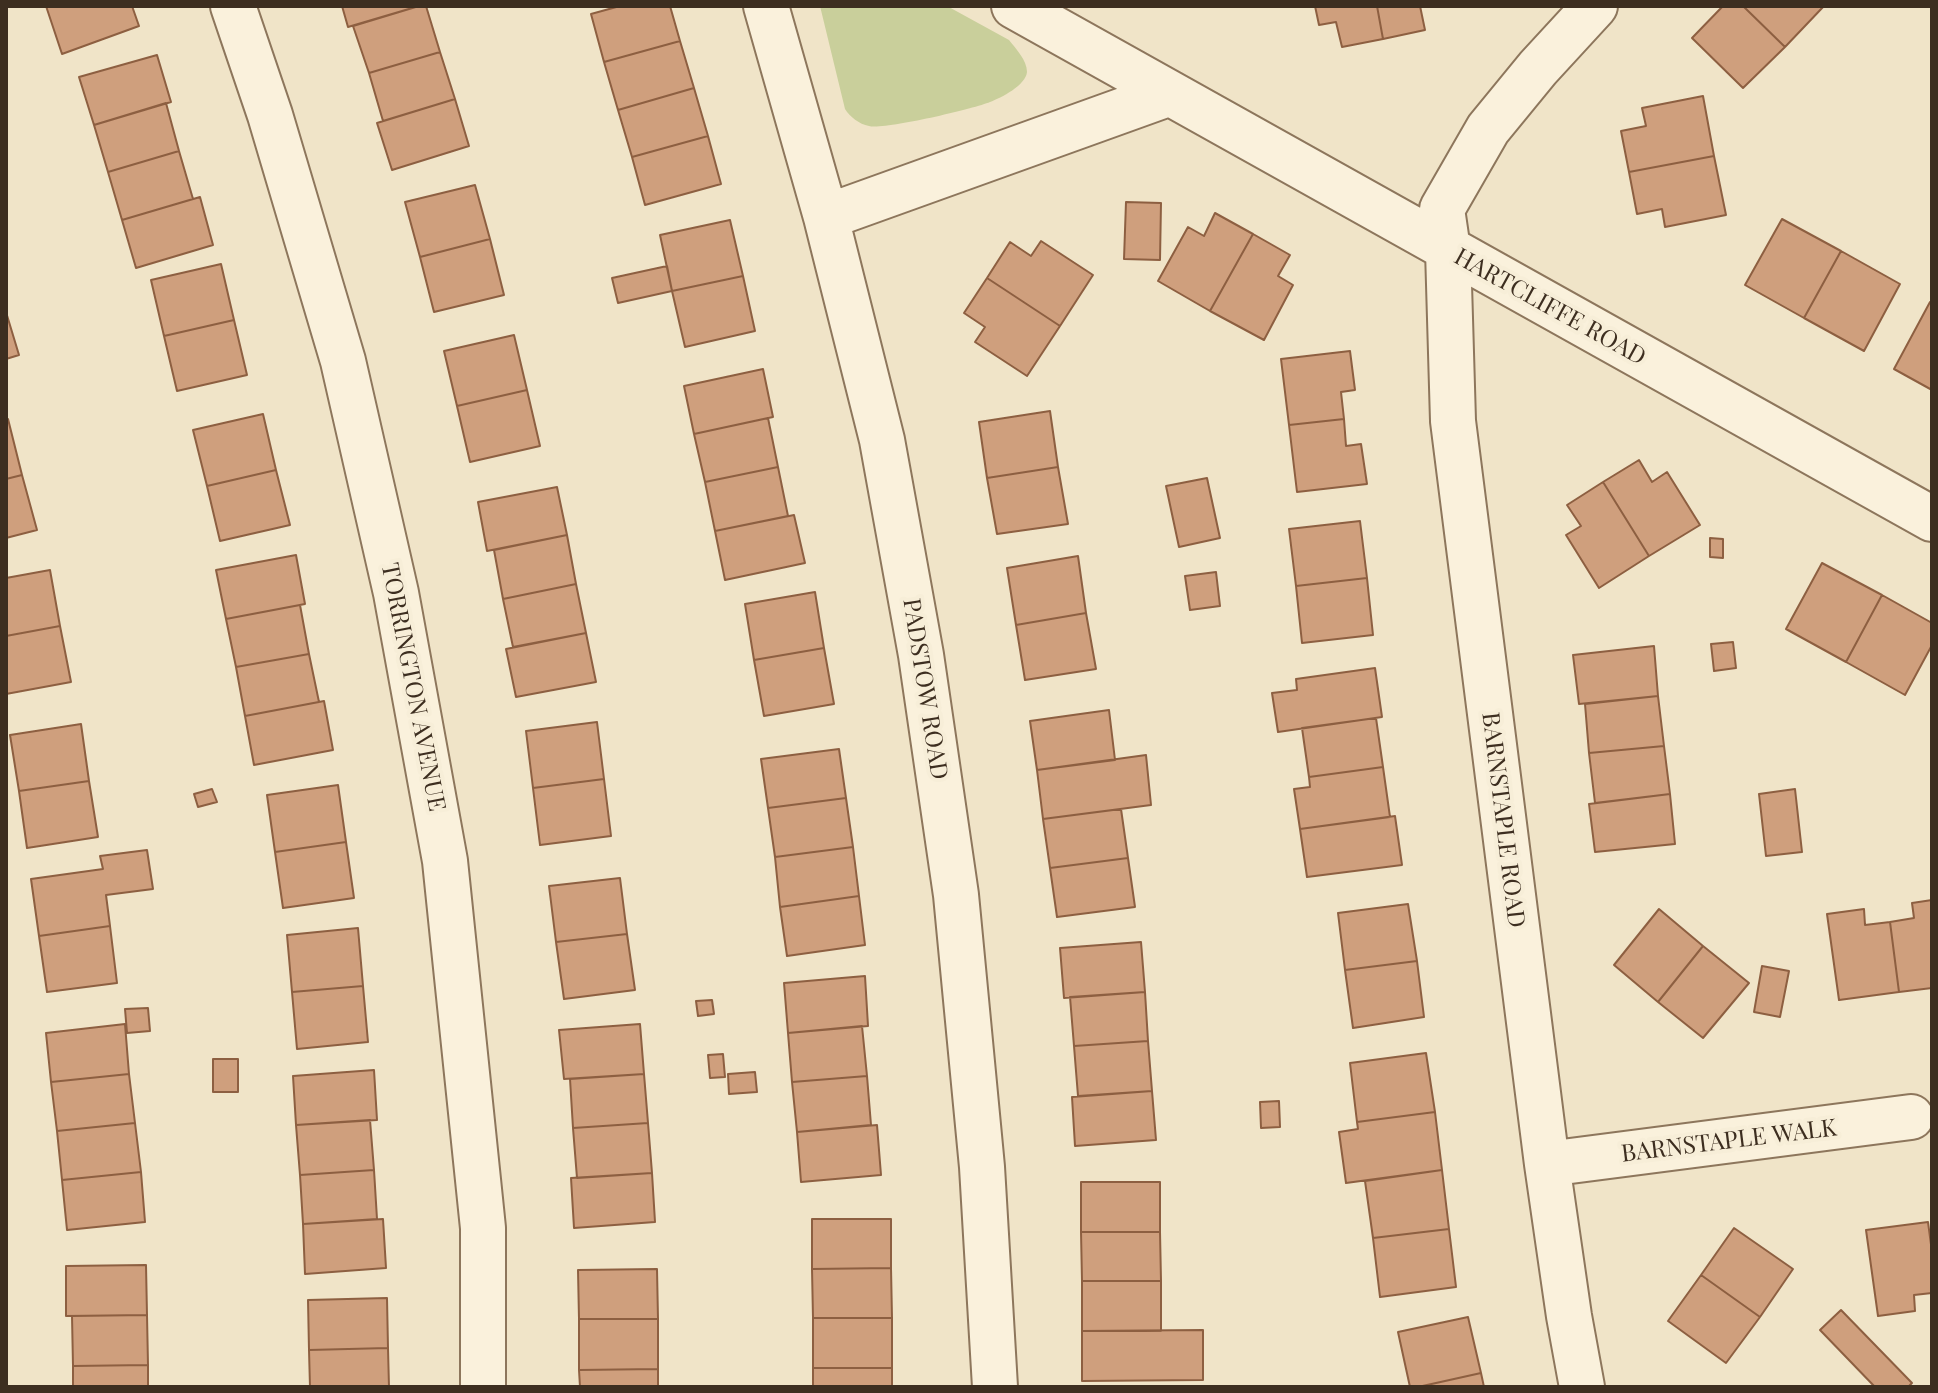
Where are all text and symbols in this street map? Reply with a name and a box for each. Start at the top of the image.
street label: HARTCLIFFE ROAD [1449,242,1651,372]
street label: TORRINGTON AVENUE [375,560,451,814]
street label: PADSTOW ROAD [896,596,954,782]
street label: BARNSTAPLE ROAD [1475,711,1531,929]
street label: BARNSTAPLE WALK [1620,1113,1838,1169]

